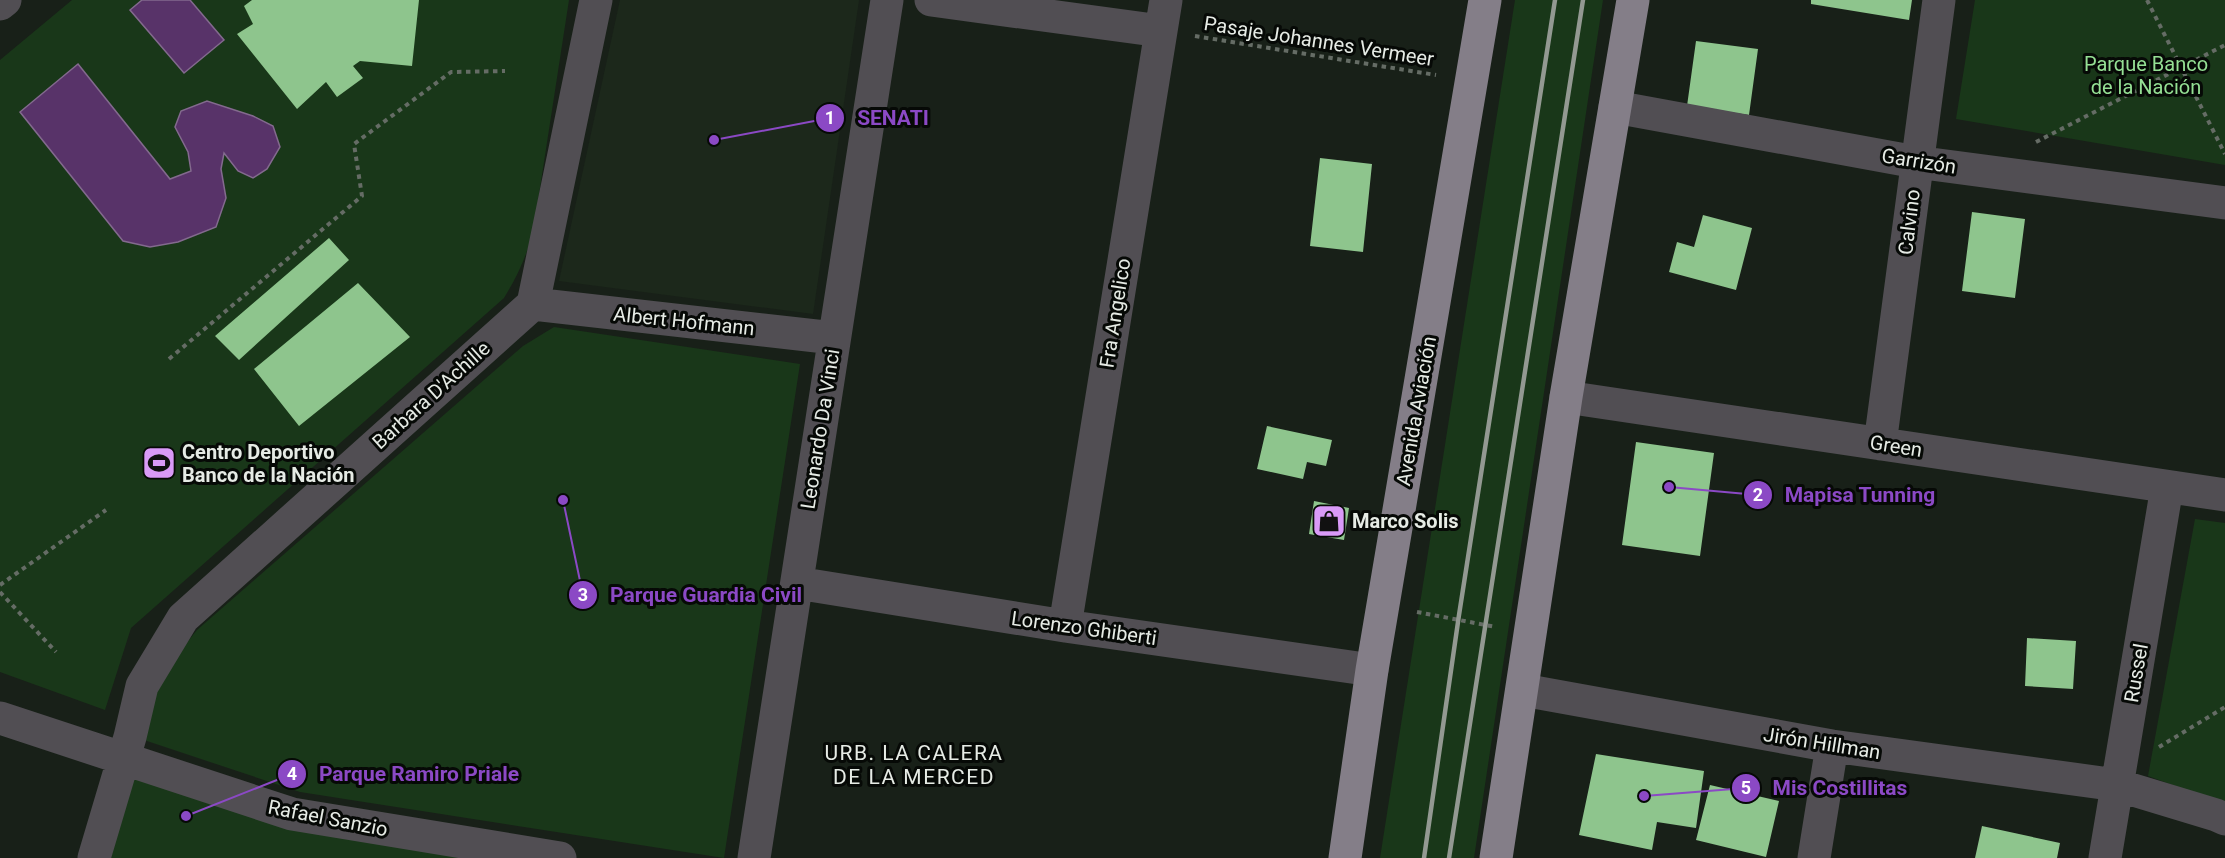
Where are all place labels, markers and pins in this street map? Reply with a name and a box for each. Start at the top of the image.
callout: SENATI [815,98,941,137]
place label: Centro Deportivo Banco de la Nación [182,440,354,487]
sports icon: Centro Deportivo Banco de la Nación [141,445,177,481]
callout: Mapisa Tunning [1743,475,1948,514]
shop icon: Marco Solis [1311,503,1347,539]
place label: Marco Solis [1352,509,1459,533]
callout: Parque Guardia Civil [568,575,814,614]
callout: Parque Ramiro Priale [277,754,531,793]
callout: Mis Costillitas [1731,768,1919,807]

